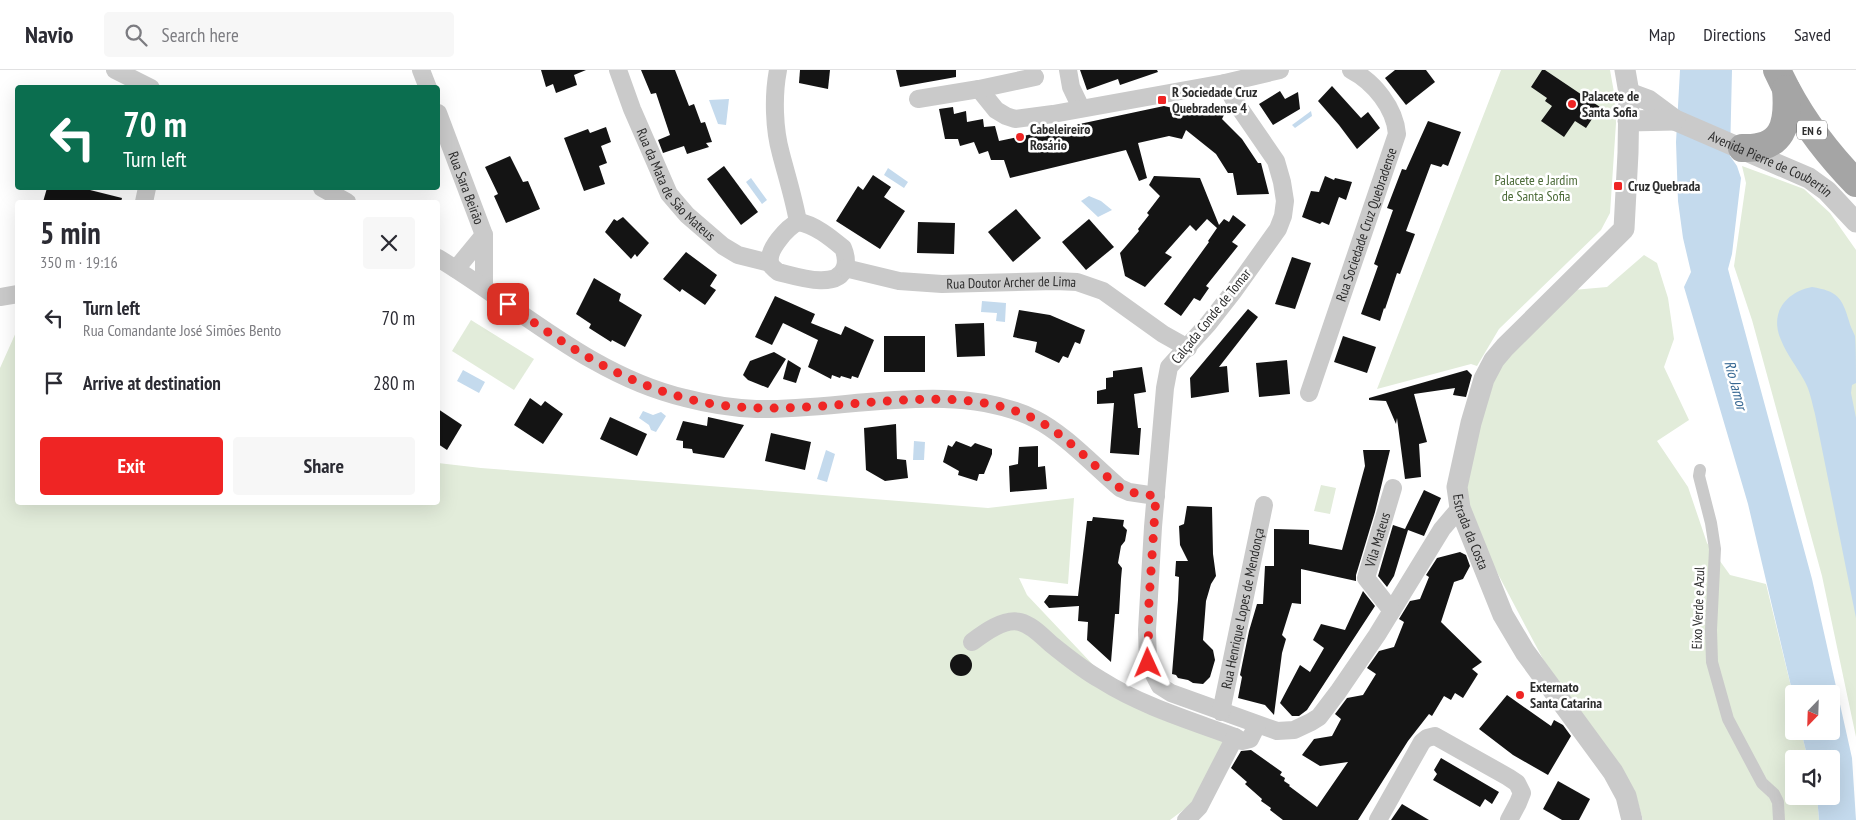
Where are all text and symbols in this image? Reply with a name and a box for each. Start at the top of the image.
search box [104,12,454,57]
text: Navio [25,19,74,50]
icon: search [122,21,150,49]
text: Search here [162,23,239,47]
text: Map [1649,23,1675,46]
text: Directions [1703,23,1766,46]
text: Saved [1794,23,1831,46]
place label: R Sociedade Cruz Quebradense 4 [1172,83,1257,117]
place label: Palacete de Santa Sofia [1582,87,1639,121]
marker: R Sociedade Cruz Quebradense 4 [1156,94,1168,106]
marker: Palacete de Santa Sofia [1566,98,1578,110]
text: 70 m [123,101,187,147]
icon: left [40,105,105,170]
place label: Cabeleireiro Rosário [1030,120,1090,154]
road number: EN 6 [1797,120,1827,140]
street label: Rua da Mata de São Mateus [632,125,720,245]
street label: Avenida Pierre de Coubertin [1706,127,1837,200]
marker: Cabeleireiro Rosário [1014,131,1026,143]
text: Turn left [123,145,187,173]
street label: Rua Sociedade Cruz Quebradense [1332,145,1401,304]
street label: Rua Sara Beirão [444,149,488,227]
park label: Palacete e Jardim de Santa Sofia [1494,171,1578,205]
place label: Cruz Quebrada [1628,177,1701,195]
marker: Cruz Quebrada [1612,180,1624,192]
text: 5 min [40,213,101,252]
button: close [363,217,415,269]
text: 350 m · 19:16 [40,252,118,272]
street label: Calçada Conde de Tomar [1167,265,1255,367]
street label: Rua Doutor Archer de Lima [946,272,1077,293]
pin [487,283,529,325]
icon: arrive [494,290,522,318]
text: Turn left [83,296,140,320]
icon: left [40,304,68,332]
text: 70 m [382,306,415,330]
text: Rua Comandante José Simões Bento [83,320,281,340]
water label: Rio Jamor [1720,358,1752,413]
icon: arrive [40,369,68,397]
text: Arrive at destination [83,371,221,395]
text: 280 m [373,371,415,395]
button: Exit [40,437,223,495]
button: Share [233,437,415,495]
street label: Estrada da Costa [1449,493,1493,572]
street label: Vila Mateus [1360,510,1394,570]
street label: Rua Henrique Lopes de Mendonça [1217,526,1268,690]
street label: Eixo Verde e Azul [1688,566,1708,650]
position arrow [1121,636,1173,688]
place label: Externato Santa Catarina [1530,678,1602,712]
north arrow [1785,685,1840,740]
map controls [1785,685,1840,805]
marker: Externato Santa Catarina [1514,689,1526,701]
button: sound [1785,750,1840,805]

